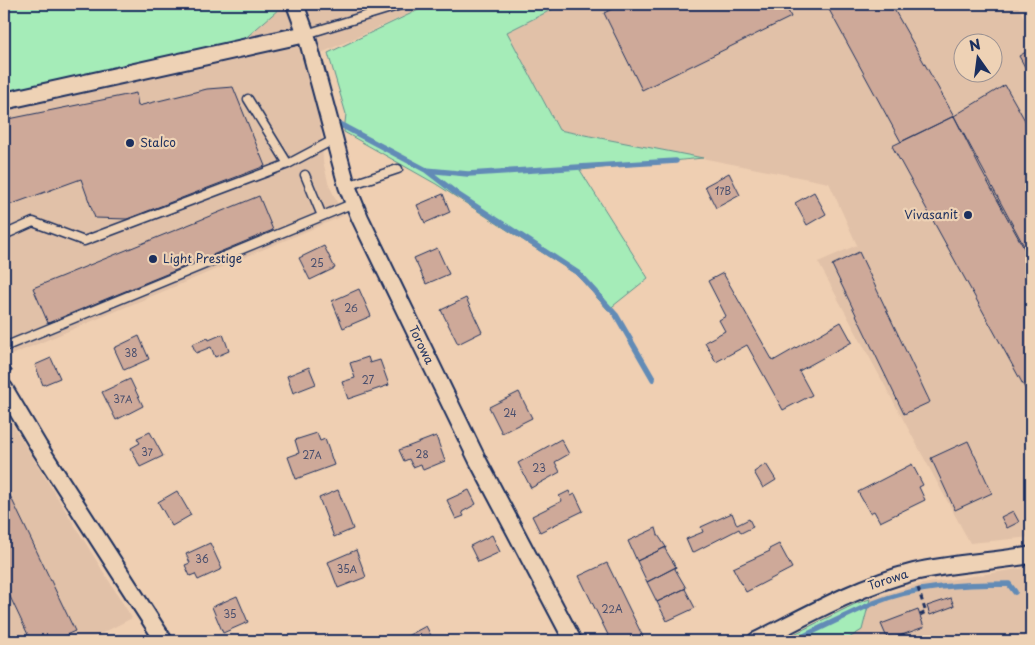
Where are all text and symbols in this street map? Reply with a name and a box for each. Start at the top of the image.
north arrow [952,32,1002,82]
text: N [967,33,983,56]
place label: Stalco [140,133,176,151]
marker: Stalco [124,137,136,149]
house number: 17B [715,183,732,198]
place label: Vivasanit [904,205,958,223]
marker: Vivasanit [962,209,974,221]
place label: Light Prestige [163,249,242,267]
marker: Light Prestige [147,253,159,265]
house number: 25 [310,255,324,270]
house number: 26 [344,300,358,315]
street label: Torowa [405,322,439,367]
house number: 38 [125,345,137,360]
house number: 27 [362,372,375,387]
house number: 37A [113,391,133,406]
house number: 24 [503,405,517,420]
house number: 37 [141,444,154,459]
house number: 28 [415,446,429,461]
house number: 27A [302,447,322,462]
house number: 23 [532,460,546,475]
house number: 36 [195,551,209,566]
house number: 35A [337,561,358,576]
street label: Torowa [865,564,911,594]
house number: 22A [601,601,623,616]
house number: 35 [224,606,236,621]

